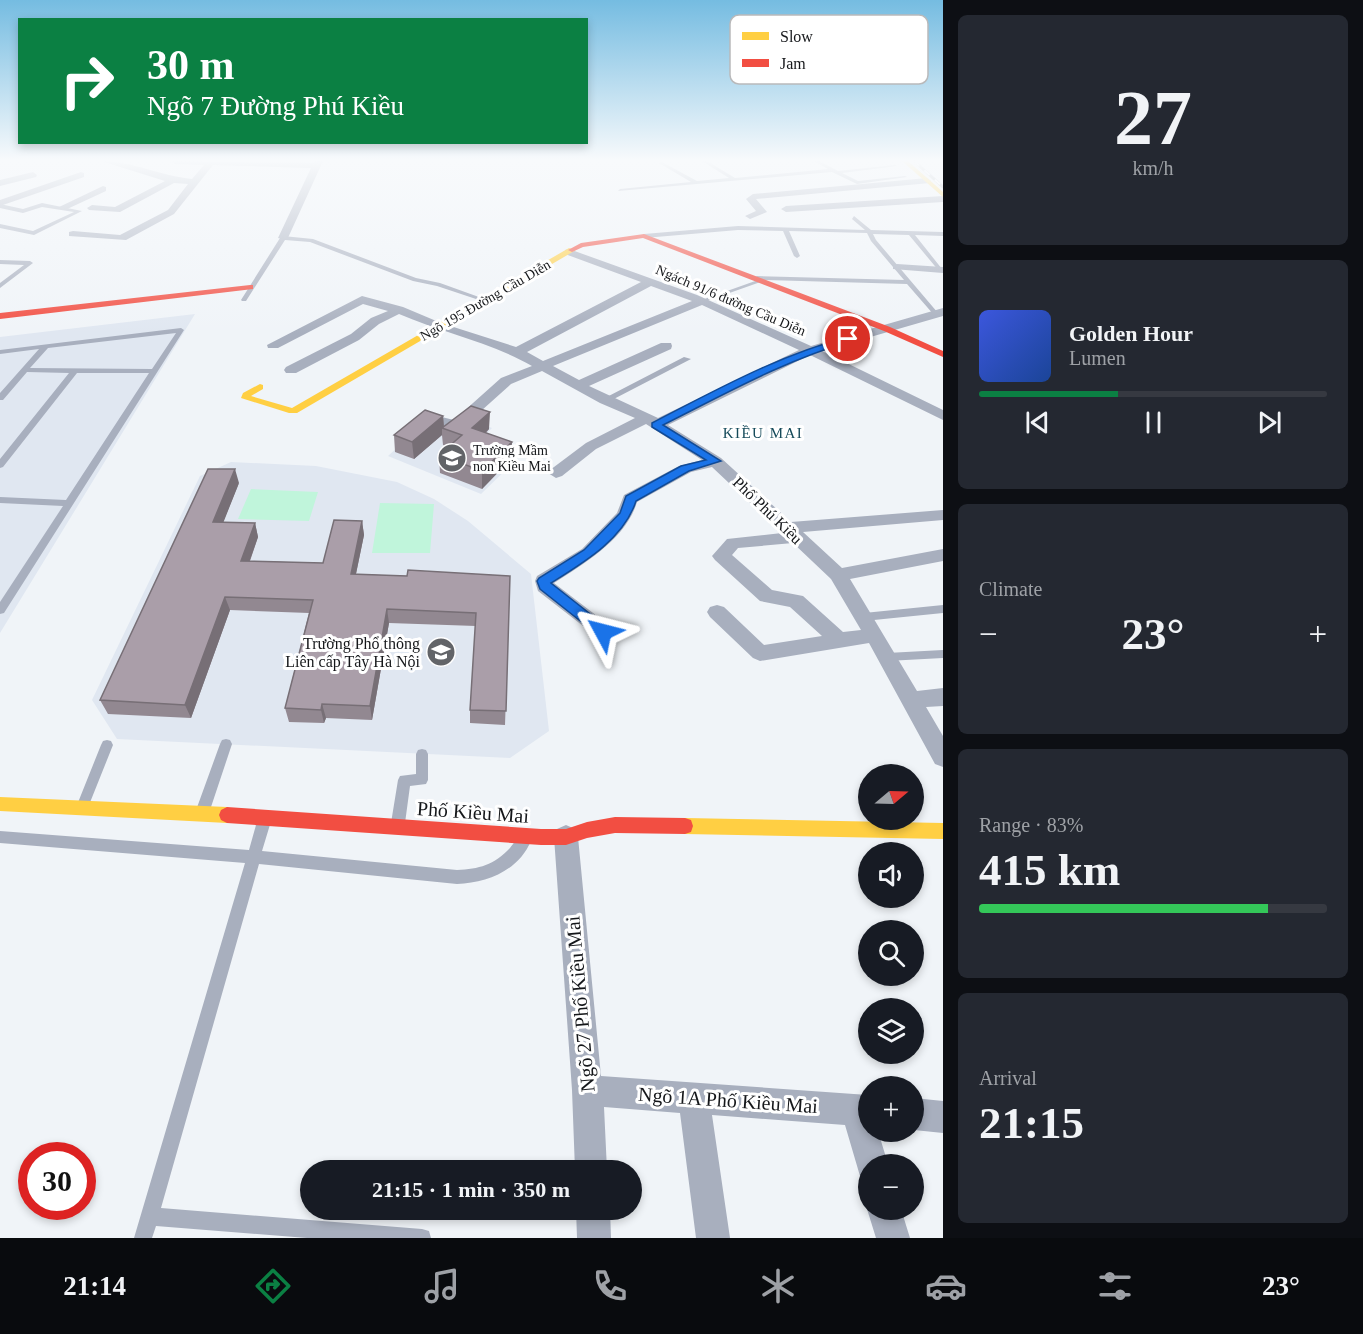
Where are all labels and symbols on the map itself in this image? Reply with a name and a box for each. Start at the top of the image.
legend [730,15,928,84]
text: Slow [780,28,813,45]
text: Jam [780,55,806,72]
street label: Ngõ 195 Đường Cầu Diễn [417,257,553,344]
street label: Ngách 91/6 đường Cầu Diễn [654,262,808,339]
pin [822,313,873,364]
district label: KIỀU MAI [723,425,803,441]
school or university icon: Trường Mầm non Kiều Mai [436,442,468,474]
place label: Trường Mầm non Kiều Mai [473,443,551,474]
street label: Phố Phú Kiều [730,473,806,547]
position arrow [571,600,635,664]
place label: Trường Phổ thông Liên cấp Tây Hà Nội [285,635,421,671]
school or university icon: Trường Phổ thông Liên cấp Tây Hà Nội [425,636,457,668]
north arrow [858,764,924,830]
street label: Phố Kiều Mai [416,797,530,827]
street label: Ngõ 27 Phố Kiều Mai [561,915,600,1093]
street label: Ngõ 1A Phố Kiều Mai [637,1083,819,1118]
speed limit sign: 30 [18,1142,96,1220]

